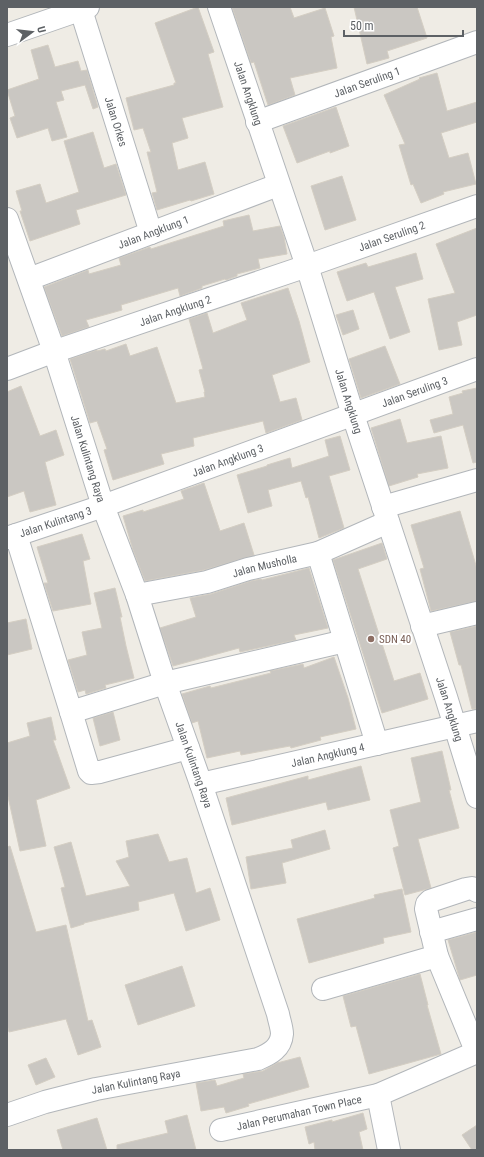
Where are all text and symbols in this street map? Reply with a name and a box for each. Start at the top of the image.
north arrow [12,12,52,52]
scale bar [344,12,463,38]
text: 50 m [350,19,374,33]
text: U [34,25,48,34]
street label: Jalan Angklung [231,59,265,127]
street label: Jalan Seruling 1 [332,64,402,100]
street label: Jalan Orkes [102,95,130,148]
street label: Jalan Angklung 1 [116,213,191,251]
street label: Jalan Seruling 2 [357,218,427,254]
street label: Jalan Angklung 2 [138,292,213,329]
street label: Jalan Angklung [333,367,365,435]
street label: Jalan Seruling 3 [380,374,449,410]
street label: Jalan Kulintang Raya [68,413,108,504]
street label: Jalan Angklung 3 [190,441,265,479]
street label: Jalan Kulintang 3 [18,504,93,540]
street label: Jalan Musholla [231,552,298,580]
place label: SDN 40 [379,633,411,646]
marker: SDN 40 [366,634,376,644]
street label: Jalan Angklung [433,675,466,743]
street label: Jalan Kulintang Raya [173,720,215,810]
street label: Jalan Angklung 4 [290,740,366,770]
street label: Jalan Kulintang Raya [90,1067,182,1097]
street label: Jalan Perumahan Town Place [235,1092,363,1133]

